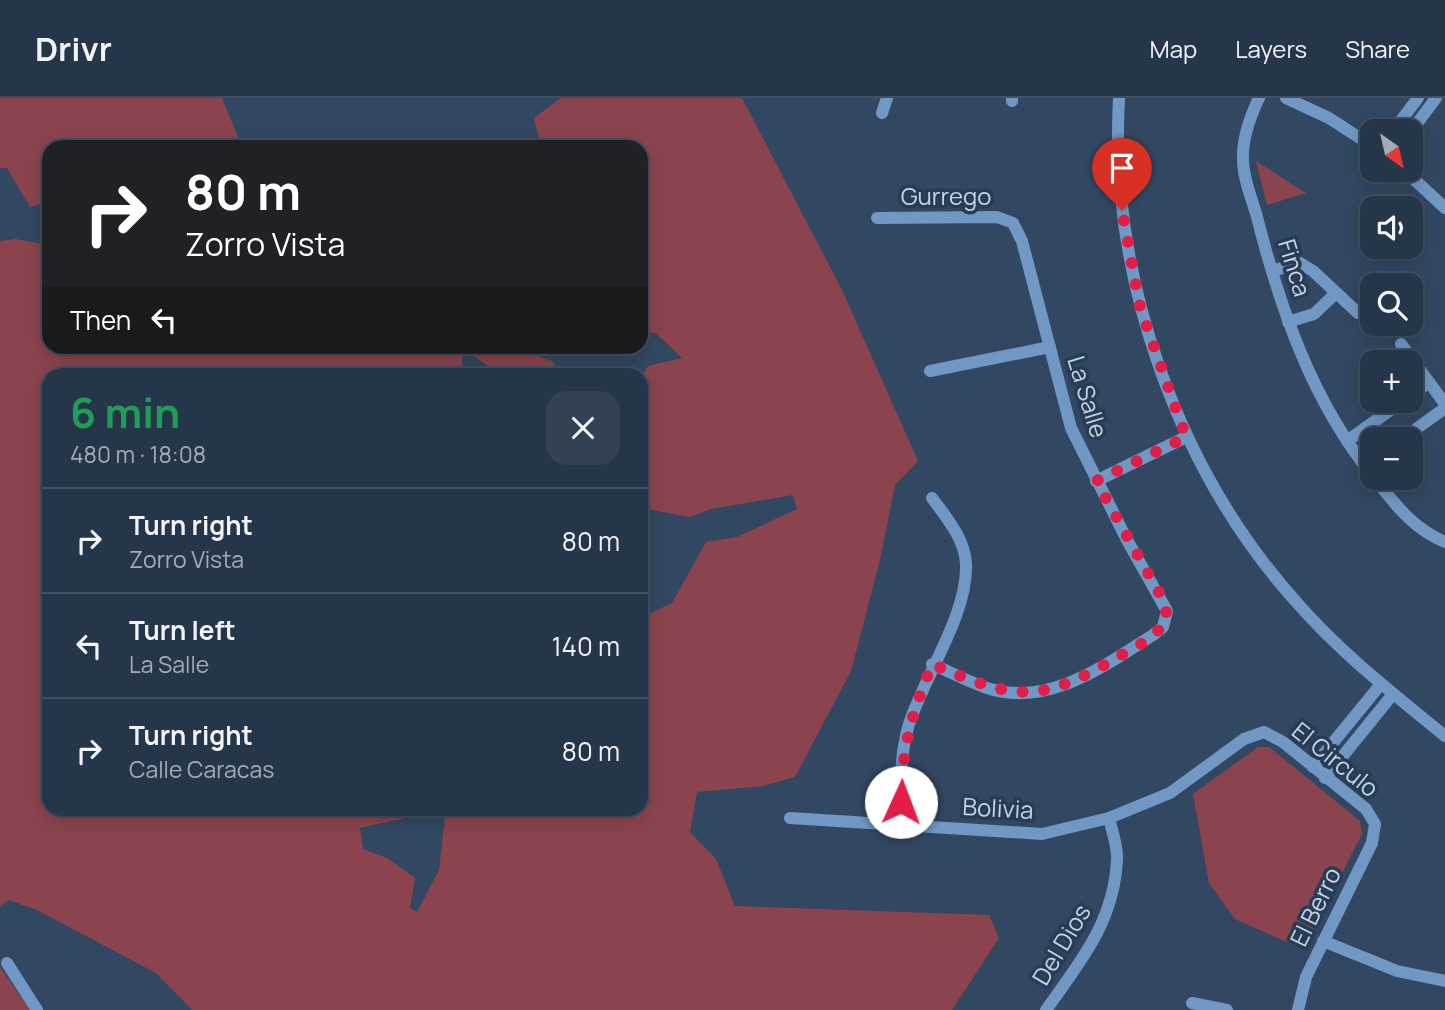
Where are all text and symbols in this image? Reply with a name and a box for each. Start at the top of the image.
text: Drivr [35,26,112,71]
text: Map [1150,32,1197,65]
text: Layers [1235,32,1307,65]
text: Share [1345,32,1410,65]
north arrow [1360,119,1423,182]
map controls [1360,119,1423,490]
pin [1092,138,1152,210]
icon: arrive [1103,149,1141,187]
text: 80 m [185,158,301,225]
icon: right [70,168,161,259]
street label: Gurrego [901,179,991,212]
button: sound [1360,196,1423,259]
text: Zorro Vista [185,222,345,266]
street label: Finca [1271,235,1320,300]
button: search [1360,273,1423,336]
icon: left [145,301,183,339]
text: Then [70,302,131,338]
button: + [1360,350,1423,413]
street label: La Salle [1060,352,1116,441]
text: 6 min [70,383,180,441]
button: close [546,391,620,465]
button: − [1360,427,1423,490]
text: 480 m · 18:08 [70,438,206,470]
text: Turn right [129,507,253,543]
icon: right [70,522,108,560]
text: 80 m [562,523,620,559]
text: Zorro Vista [129,543,244,575]
text: Turn left [129,612,236,648]
icon: left [70,627,108,665]
text: 140 m [551,628,620,664]
text: La Salle [129,648,209,680]
street label: El Circulo [1286,714,1386,804]
text: Turn right [129,717,253,753]
icon: right [70,732,108,770]
text: 80 m [562,733,620,769]
text: Calle Caracas [129,753,274,785]
position arrow [864,765,938,839]
street label: Bolivia [962,789,1035,826]
street label: El Berro [1281,861,1348,951]
street label: Del Dios [1024,898,1098,991]

